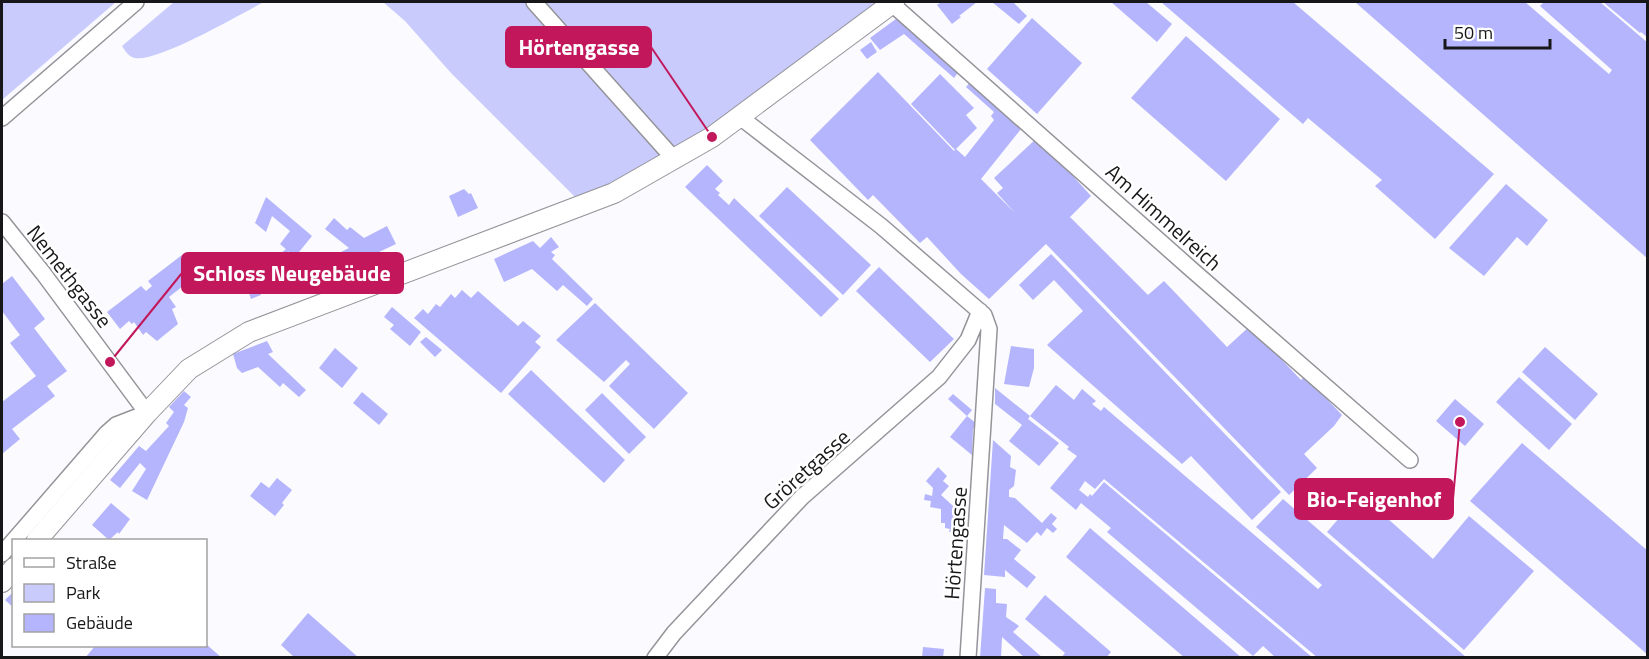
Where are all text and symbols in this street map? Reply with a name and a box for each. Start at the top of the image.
scale bar [1445,12,1550,50]
text: 50 m [1454,19,1493,46]
callout: Hörtengasse [506,27,651,67]
text: Hörtengasse [518,30,640,64]
street label: Am Himmelreich [1099,156,1229,278]
street label: Nemethgasse [20,218,120,334]
callout: Schloss Neugebäude [182,253,403,293]
text: Schloss Neugebäude [193,256,391,290]
street label: Gröretgasse [755,421,857,517]
callout: Bio-Feigenhof [1295,479,1453,519]
text: Bio-Feigenhof [1307,482,1442,516]
street label: Hörtengasse [935,485,975,601]
legend [12,539,207,647]
text: Straße [66,549,117,576]
text: Park [66,579,101,606]
text: Gebäude [66,609,133,636]

